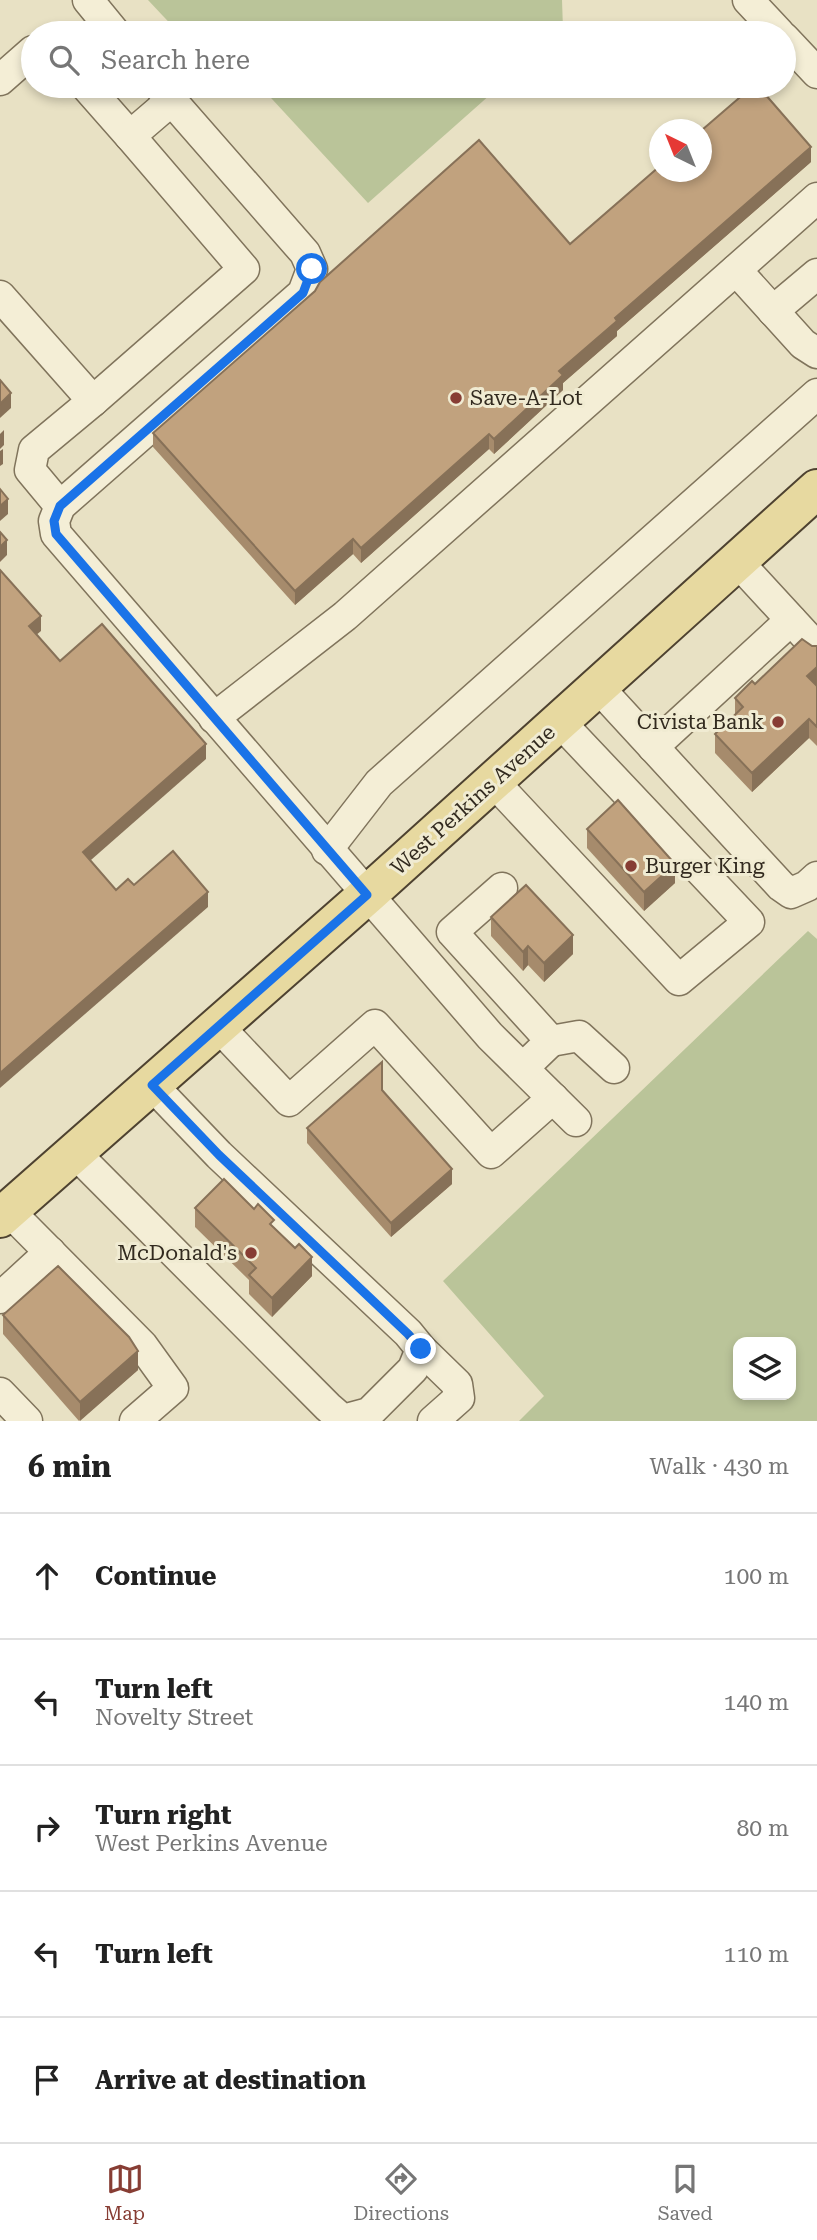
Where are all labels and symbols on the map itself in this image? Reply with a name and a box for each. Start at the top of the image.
north arrow [649,119,712,182]
route start [296,253,327,284]
place label: Save-A-Lot [470,386,583,410]
marker: Save-A-Lot [448,390,464,406]
place label: Civista Bank [637,710,764,734]
marker: Civista Bank [770,714,786,730]
street label: West Perkins Avenue [386,720,560,880]
place label: Burger King [645,854,765,878]
marker: Burger King [623,858,639,874]
place label: McDonald's [117,1241,237,1265]
marker: McDonald's [243,1245,259,1261]
route end [405,1333,436,1364]

